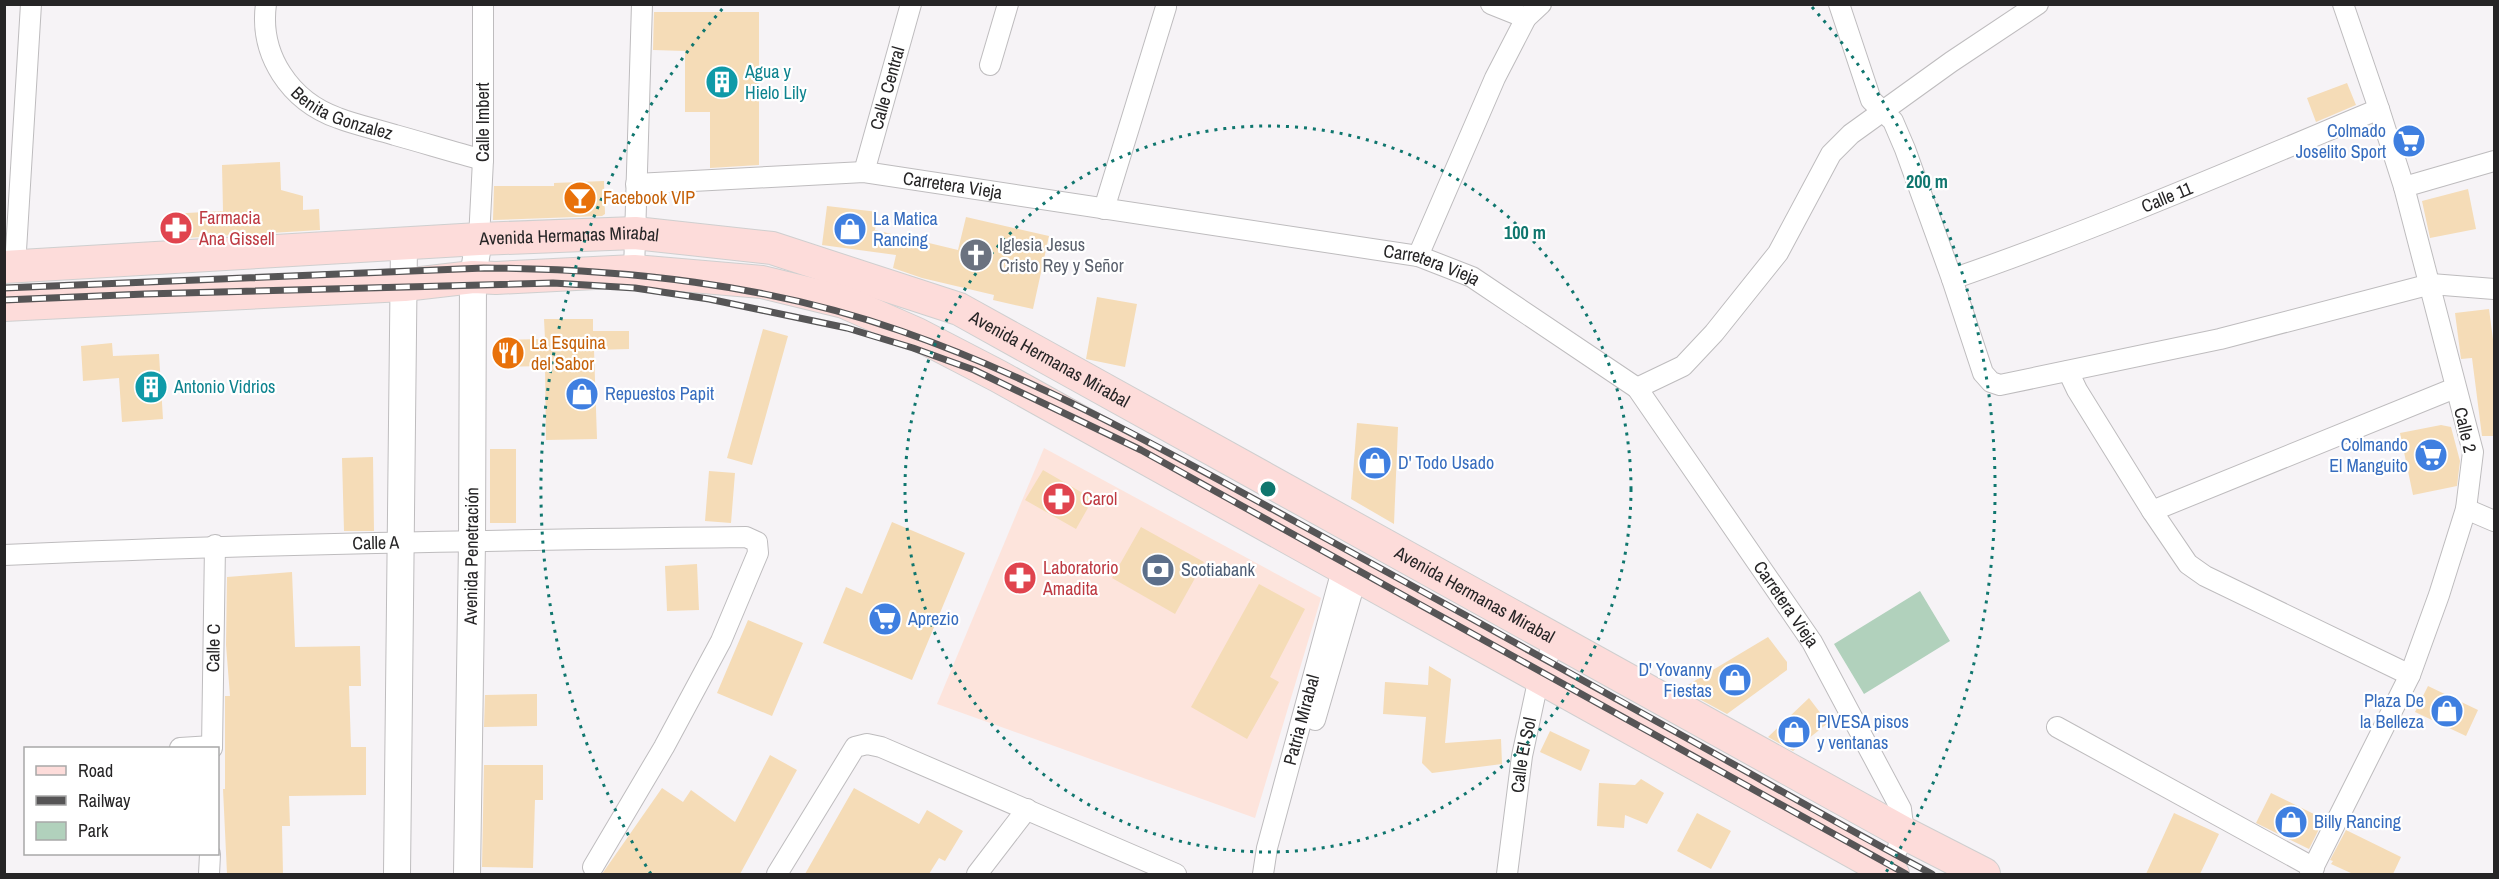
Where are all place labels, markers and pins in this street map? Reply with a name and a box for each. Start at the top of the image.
place label: Agua y Hielo Lily [744,59,807,105]
building icon: Agua y Hielo Lily [704,64,740,100]
place label: Colmado Joselito Sport [2296,118,2386,164]
supermarket icon: Colmado Joselito Sport [2391,123,2427,159]
bar icon: Facebook VIP [562,180,598,216]
place label: Facebook VIP [603,185,695,210]
place label: Farmacia Ana Gissell [198,205,274,251]
place label: La Matica Rancing [873,206,938,252]
pharmacy icon: Farmacia Ana Gissell [158,210,194,246]
shop icon: La Matica Rancing [832,211,868,247]
place label: Iglesia Jesus Cristo Rey y Señor [999,232,1124,278]
church icon: Iglesia Jesus Cristo Rey y Señor [958,237,994,273]
place label: La Esquina del Sabor [531,330,606,376]
restaurant icon: La Esquina del Sabor [490,335,526,371]
building icon: Antonio Vidrios [133,369,169,405]
place label: Antonio Vidrios [173,374,276,399]
shop icon: Repuestos Papit [564,376,600,412]
place label: Repuestos Papit [605,381,714,406]
place label: Colmando El Manguito [2329,432,2408,478]
supermarket icon: Colmando El Manguito [2413,437,2449,473]
shop icon: D' Todo Usado [1357,445,1393,481]
place label: D' Todo Usado [1398,450,1494,475]
centre of rings [1258,479,1278,499]
pharmacy icon: Carol [1041,481,1077,517]
place label: Carol [1082,486,1117,511]
bank icon: Scotiabank [1140,552,1176,588]
place label: Laboratorio Amadita [1042,555,1119,601]
place label: Scotiabank [1181,557,1255,582]
pharmacy icon: Laboratorio Amadita [1002,560,1038,596]
supermarket icon: Aprezio [867,601,903,637]
place label: Aprezio [907,606,959,631]
place label: D' Yovanny Fiestas [1638,657,1713,703]
shop icon: D' Yovanny Fiestas [1717,662,1753,698]
place label: Plaza De la Belleza [2360,688,2424,734]
shop icon: Plaza De la Belleza [2429,693,2465,729]
place label: PIVESA pisos y ventanas [1817,709,1909,755]
shop icon: PIVESA pisos y ventanas [1776,714,1812,750]
shop icon: Billy Rancing [2273,804,2309,840]
place label: Billy Rancing [2314,809,2402,834]

